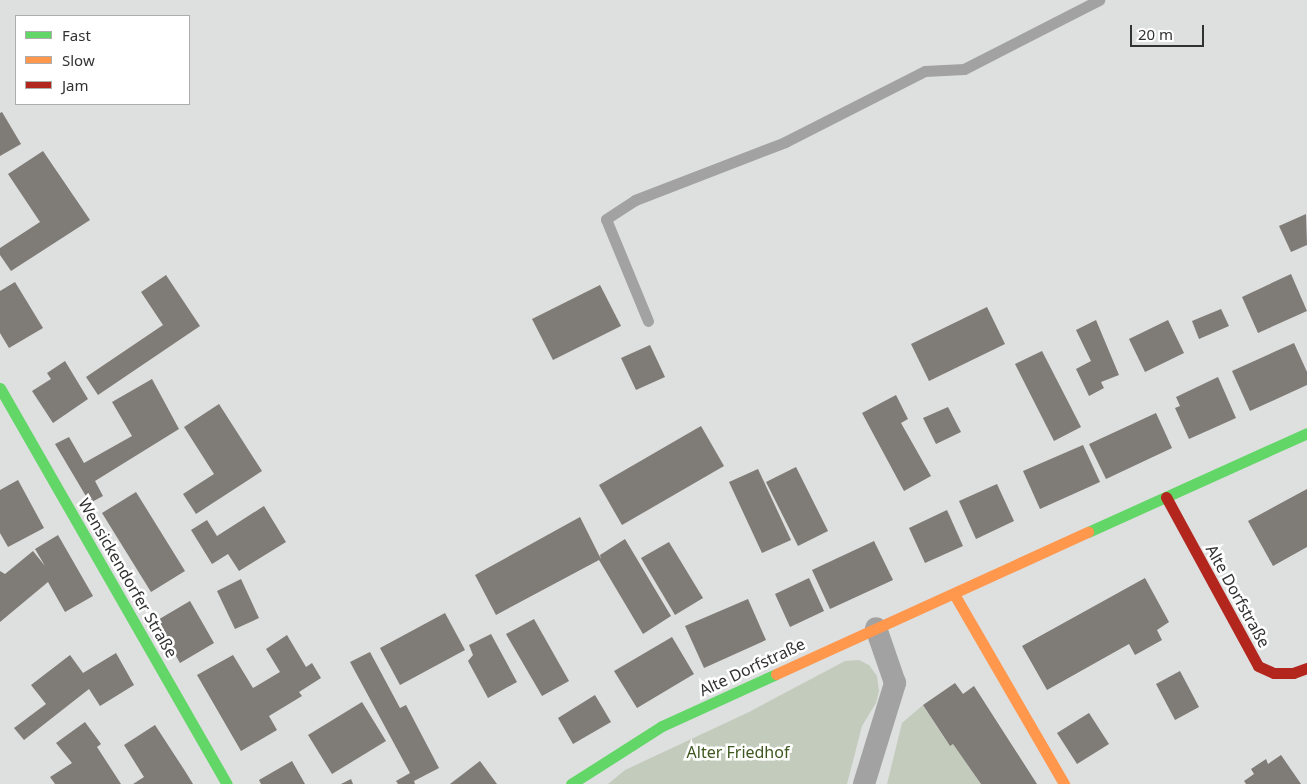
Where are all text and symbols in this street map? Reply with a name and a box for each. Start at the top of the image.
legend [15,15,190,105]
scale bar [1132,15,1206,47]
text: 20 m [1138,24,1173,44]
text: Fast [62,25,91,45]
text: Slow [62,50,95,70]
text: Jam [62,75,89,95]
street label: Wensickendorfer Straße [74,495,182,661]
street label: Alte Dorfstraße [1202,541,1274,651]
street label: Alte Dorfstraße [696,634,808,700]
park label: Alter Friedhof [687,742,789,762]

